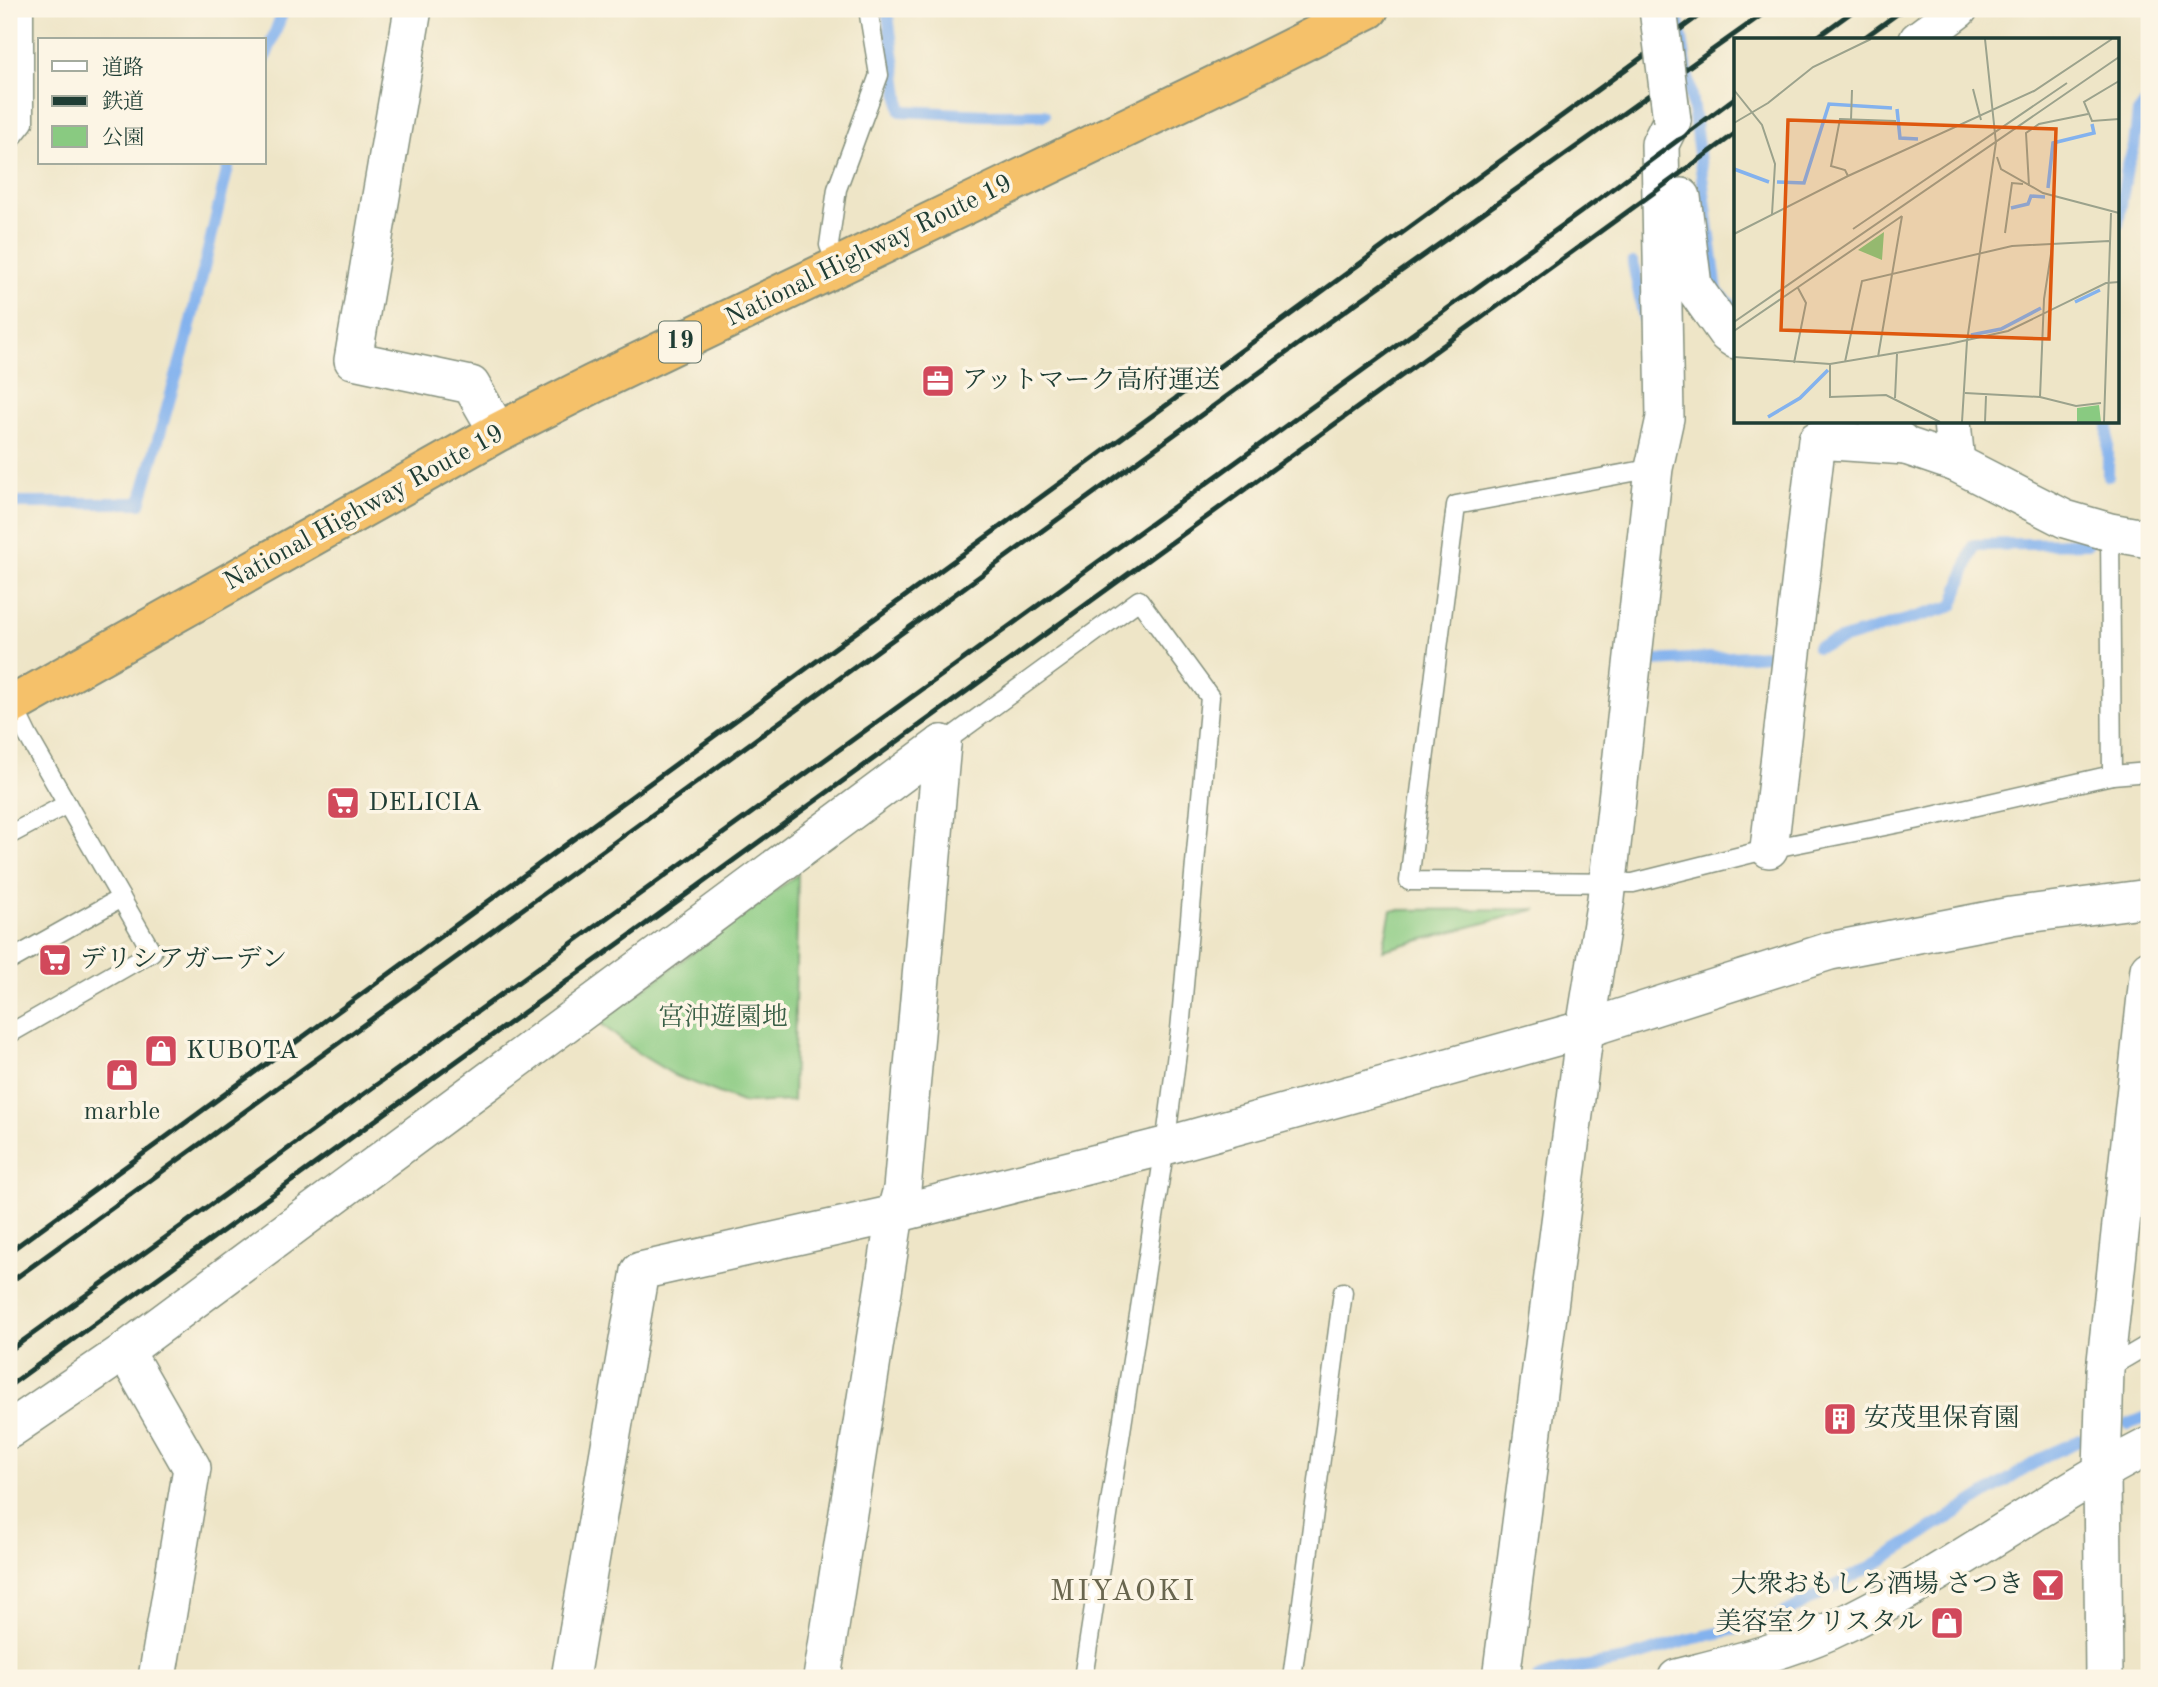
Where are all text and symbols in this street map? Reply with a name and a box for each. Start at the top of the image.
legend [38,38,266,164]
inset map [1734,38,2120,424]
text: 道路 [102,56,144,79]
text: 鉄道 [102,90,144,113]
text: 公園 [102,126,144,149]
street label: National Highway Route 19 [722,170,1016,332]
road number: 19 [659,321,701,362]
office icon: アットマーク高府運送 [919,362,957,400]
place label: アットマーク高府運送 [962,366,1220,394]
street label: National Highway Route 19 [220,420,508,596]
supermarket icon: DELICIA [324,784,362,822]
place label: DELICIA [368,790,482,816]
supermarket icon: デリシアガーデン [36,941,74,979]
place label: デリシアガーデン [80,945,287,973]
park label: 宮沖遊園地 [658,1003,788,1031]
shop icon: KUBOTA [142,1032,180,1070]
place label: KUBOTA [186,1038,299,1064]
shop icon: marble [103,1056,141,1094]
place label: marble [84,1099,160,1125]
building icon: 安茂里保育園 [1821,1400,1859,1438]
place label: 安茂里保育園 [1864,1404,2020,1432]
bar icon: 大衆おもしろ酒場 さつき [2029,1566,2067,1604]
place label: 大衆おもしろ酒場 さつき [1731,1570,2024,1598]
district label: MIYAOKI [1050,1577,1196,1607]
shop icon: 美容室クリスタル [1928,1604,1966,1642]
place label: 美容室クリスタル [1716,1608,1923,1636]

